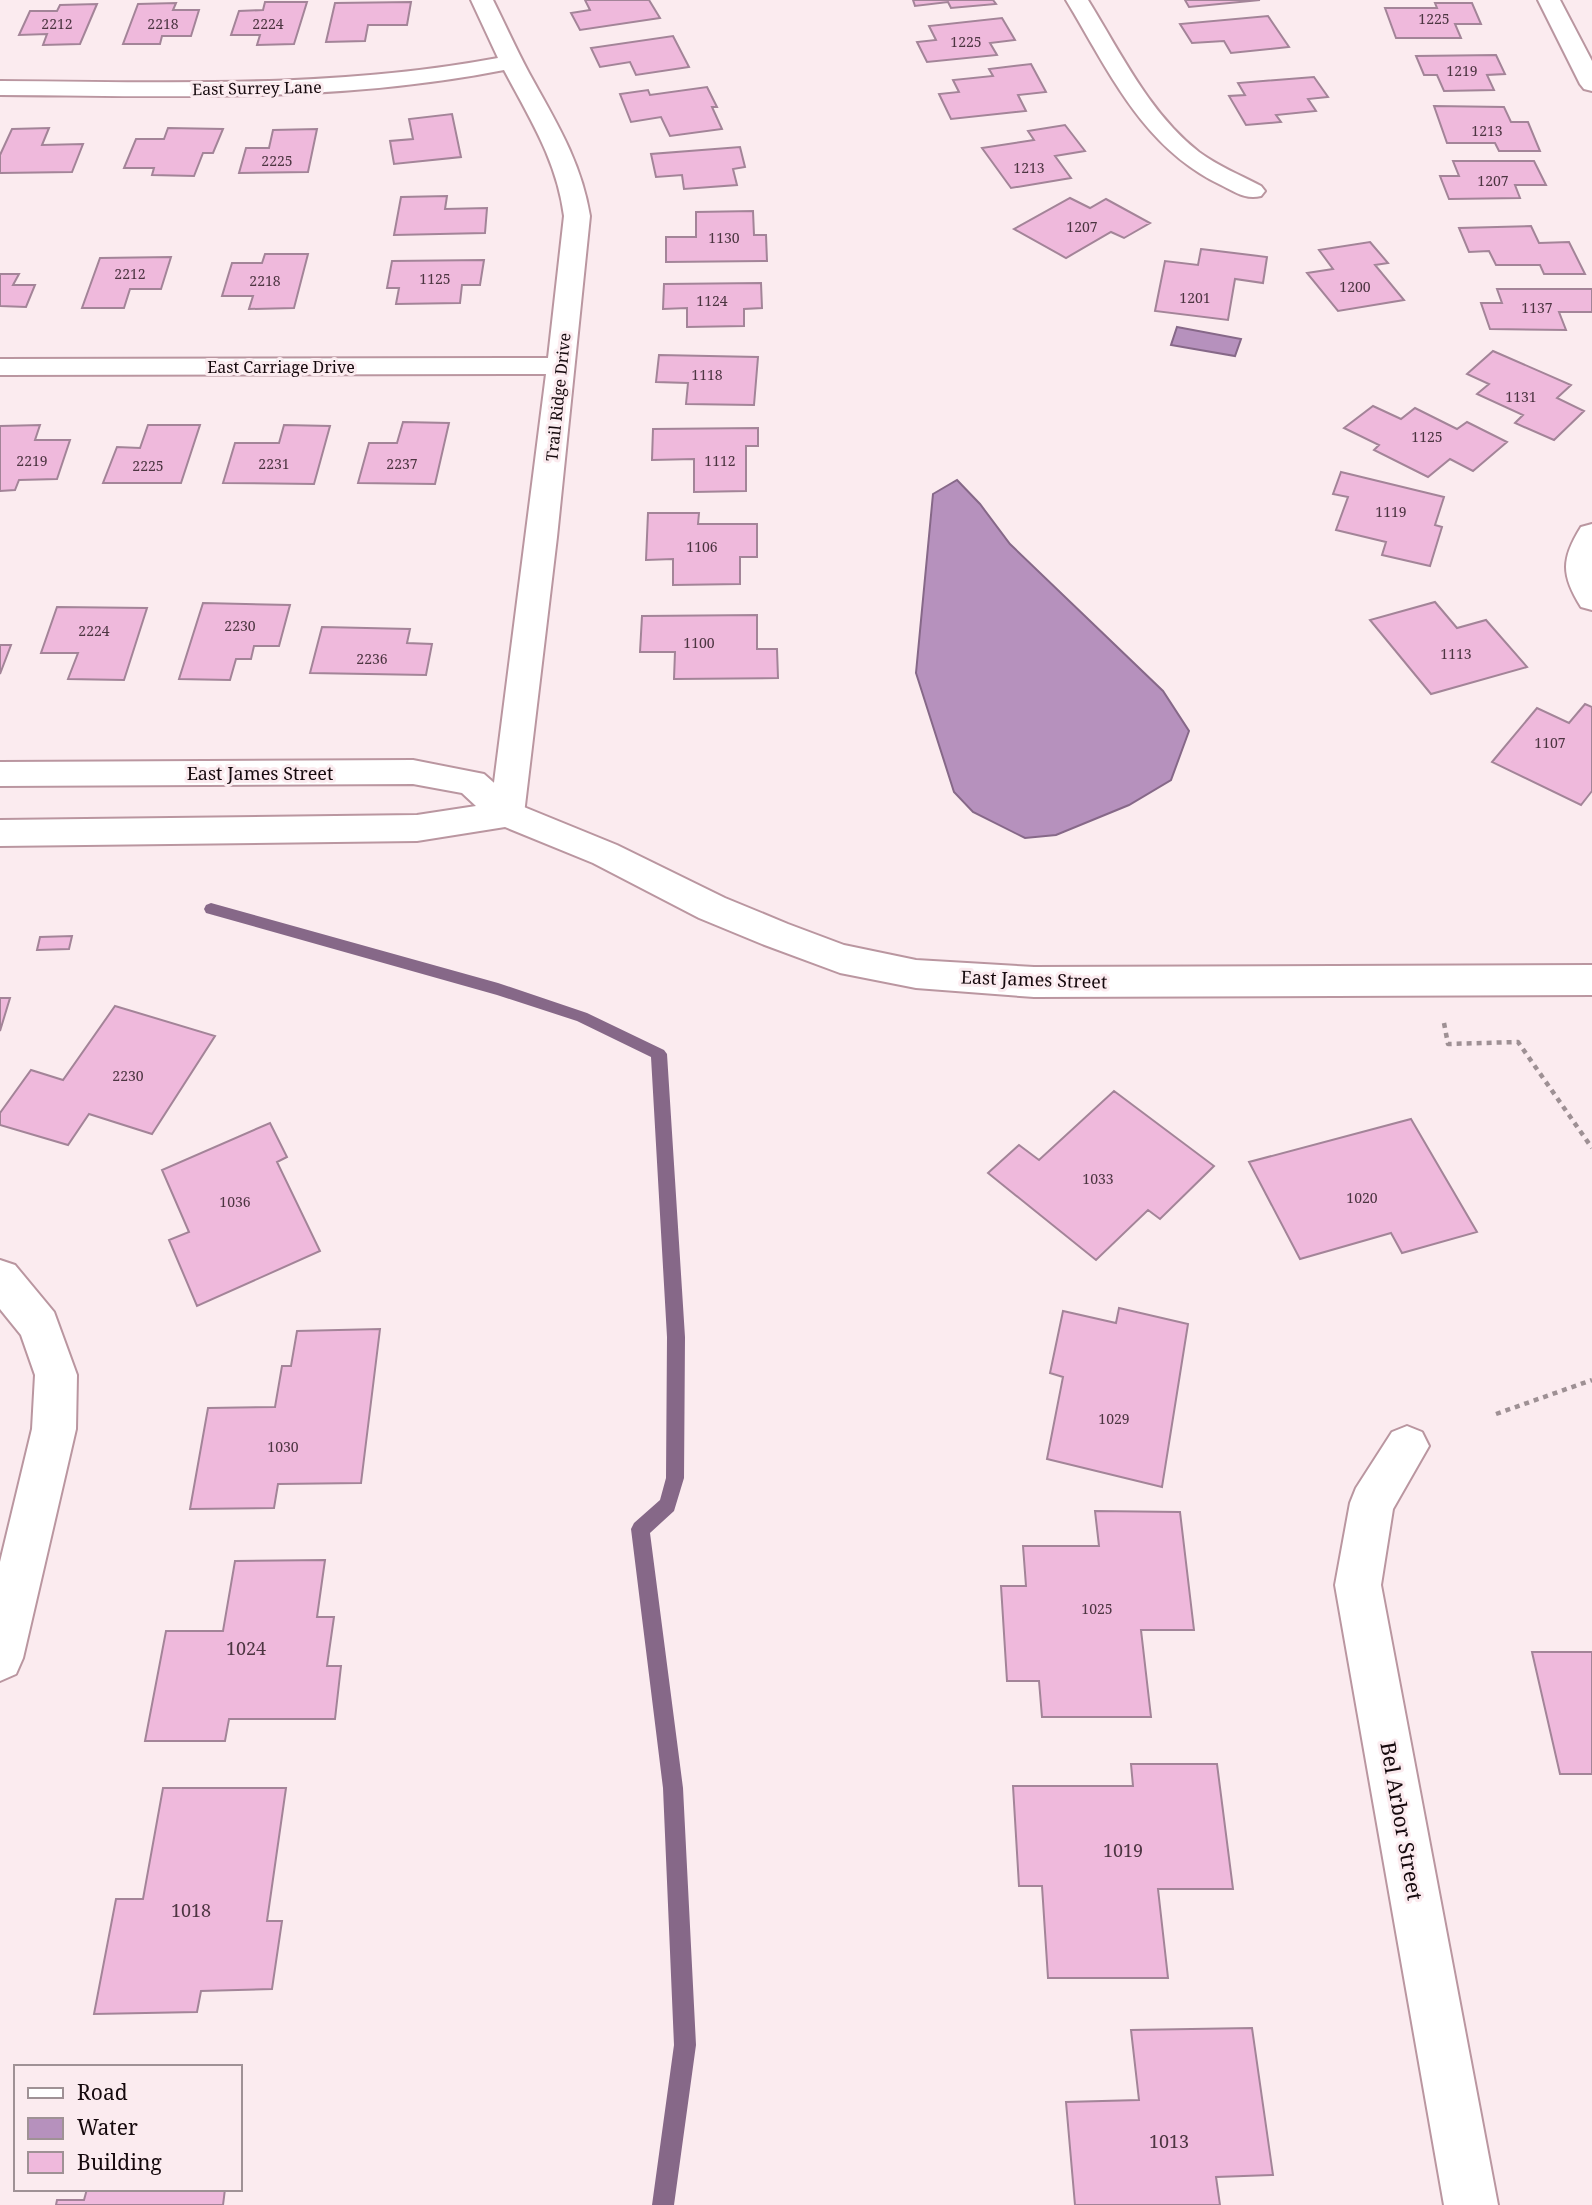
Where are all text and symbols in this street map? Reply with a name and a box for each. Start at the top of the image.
house number: 1225 [1418,9,1450,28]
house number: 2212 [41,14,73,33]
house number: 2218 [147,14,179,33]
house number: 2224 [252,14,284,33]
house number: 1225 [950,32,982,51]
house number: 1219 [1446,61,1478,80]
street label: East Surrey Lane [192,76,322,100]
house number: 1213 [1471,121,1503,140]
house number: 2225 [261,151,293,170]
house number: 1213 [1013,158,1045,177]
house number: 1207 [1477,171,1509,190]
house number: 1207 [1066,217,1098,236]
house number: 1130 [708,228,740,247]
house number: 2212 [114,264,146,283]
house number: 1125 [419,269,451,288]
house number: 2218 [249,271,281,290]
house number: 1200 [1339,277,1371,296]
house number: 1201 [1179,288,1211,307]
house number: 1124 [696,291,728,310]
house number: 1137 [1521,298,1553,317]
street label: Trail Ridge Drive [540,332,576,462]
street label: East Carriage Drive [207,356,355,378]
house number: 1118 [691,365,723,384]
house number: 1131 [1505,387,1537,406]
house number: 1125 [1411,427,1443,446]
house number: 2219 [16,451,48,470]
house number: 1112 [704,451,736,470]
house number: 2231 [258,454,290,473]
house number: 2237 [386,454,418,473]
house number: 2225 [132,456,164,475]
house number: 1119 [1375,502,1407,521]
house number: 1106 [686,537,718,556]
house number: 2230 [224,616,256,635]
house number: 2224 [78,621,110,640]
house number: 1100 [683,633,715,652]
house number: 1113 [1440,644,1472,663]
house number: 2236 [356,649,388,668]
house number: 1107 [1534,733,1566,752]
street label: East James Street [187,761,333,785]
street label: East James Street [960,964,1108,994]
house number: 2230 [112,1066,144,1085]
house number: 1033 [1082,1169,1114,1188]
house number: 1020 [1346,1188,1378,1207]
house number: 1036 [219,1192,251,1211]
house number: 1029 [1098,1409,1130,1428]
house number: 1030 [267,1437,299,1456]
house number: 1025 [1081,1599,1113,1618]
house number: 1024 [226,1636,266,1660]
street label: Bel Arbor Street [1374,1739,1430,1903]
house number: 1019 [1103,1838,1143,1862]
house number: 1018 [171,1898,211,1922]
legend [14,2065,242,2191]
text: Road [77,2078,128,2106]
text: Water [77,2113,138,2141]
house number: 1013 [1149,2129,1189,2153]
text: Building [77,2148,162,2176]

